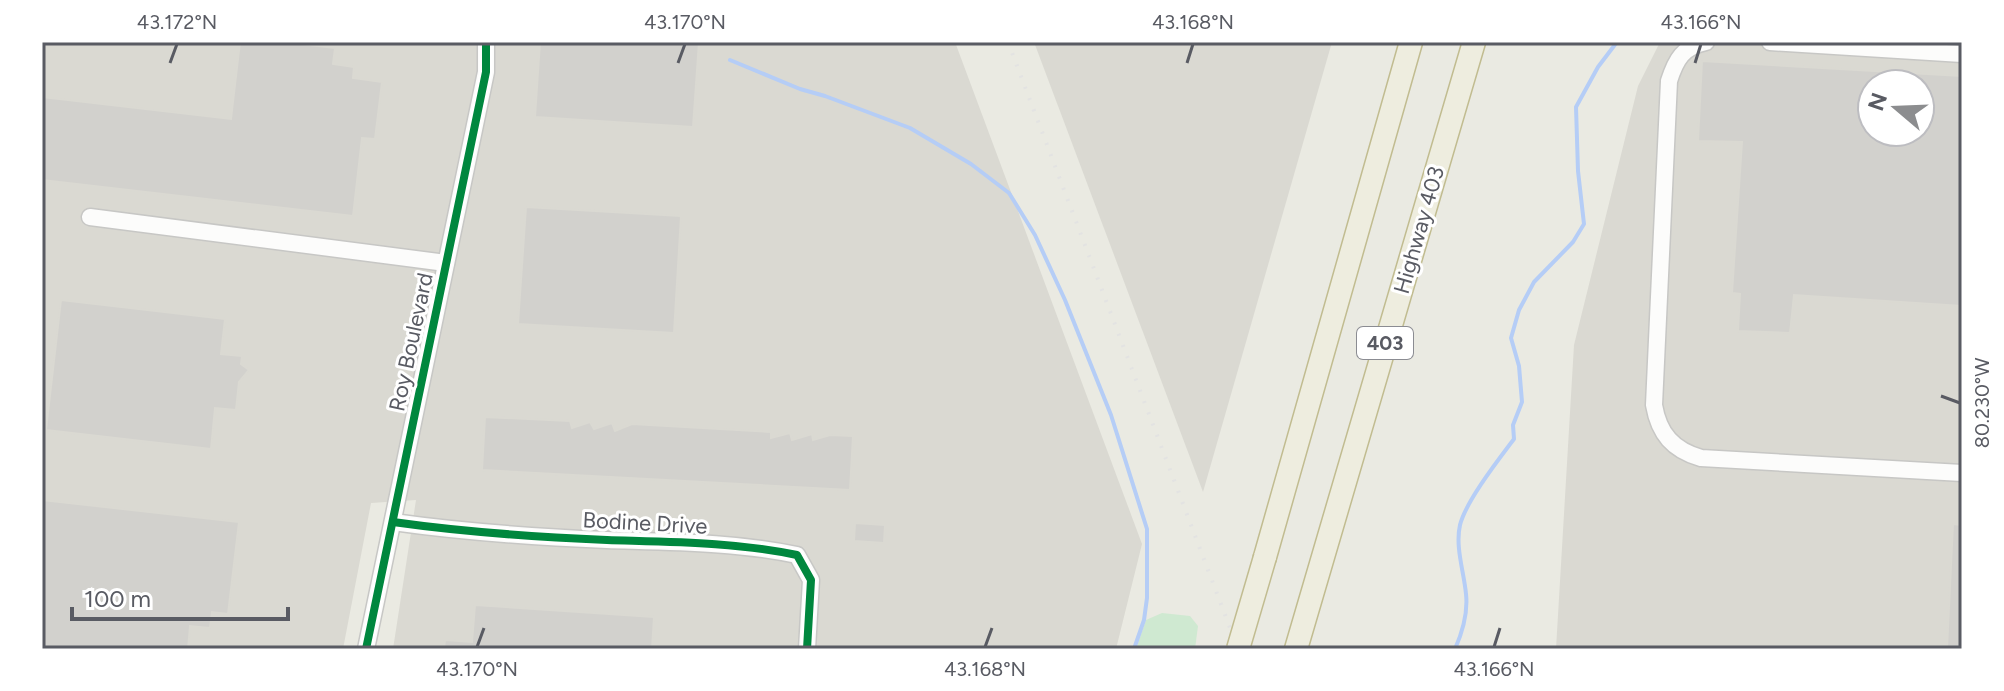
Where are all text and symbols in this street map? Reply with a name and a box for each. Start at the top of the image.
text: 43.172°N [137,10,217,34]
text: 43.170°N [644,10,726,34]
text: 43.168°N [1152,10,1234,34]
text: 43.166°N [1660,10,1742,34]
north arrow [1856,68,1936,148]
text: N [1862,89,1893,114]
street label: Highway 403 [1388,163,1450,297]
street label: Roy Boulevard [383,270,439,414]
road number: 403 [1357,327,1413,359]
text: 80.230°W [1970,358,1994,448]
street label: Bodine Drive [582,506,708,540]
scale bar [72,571,288,621]
text: 100 m [84,584,151,613]
text: 43.170°N [436,657,518,681]
text: 43.168°N [944,657,1026,681]
text: 43.166°N [1453,657,1535,681]

